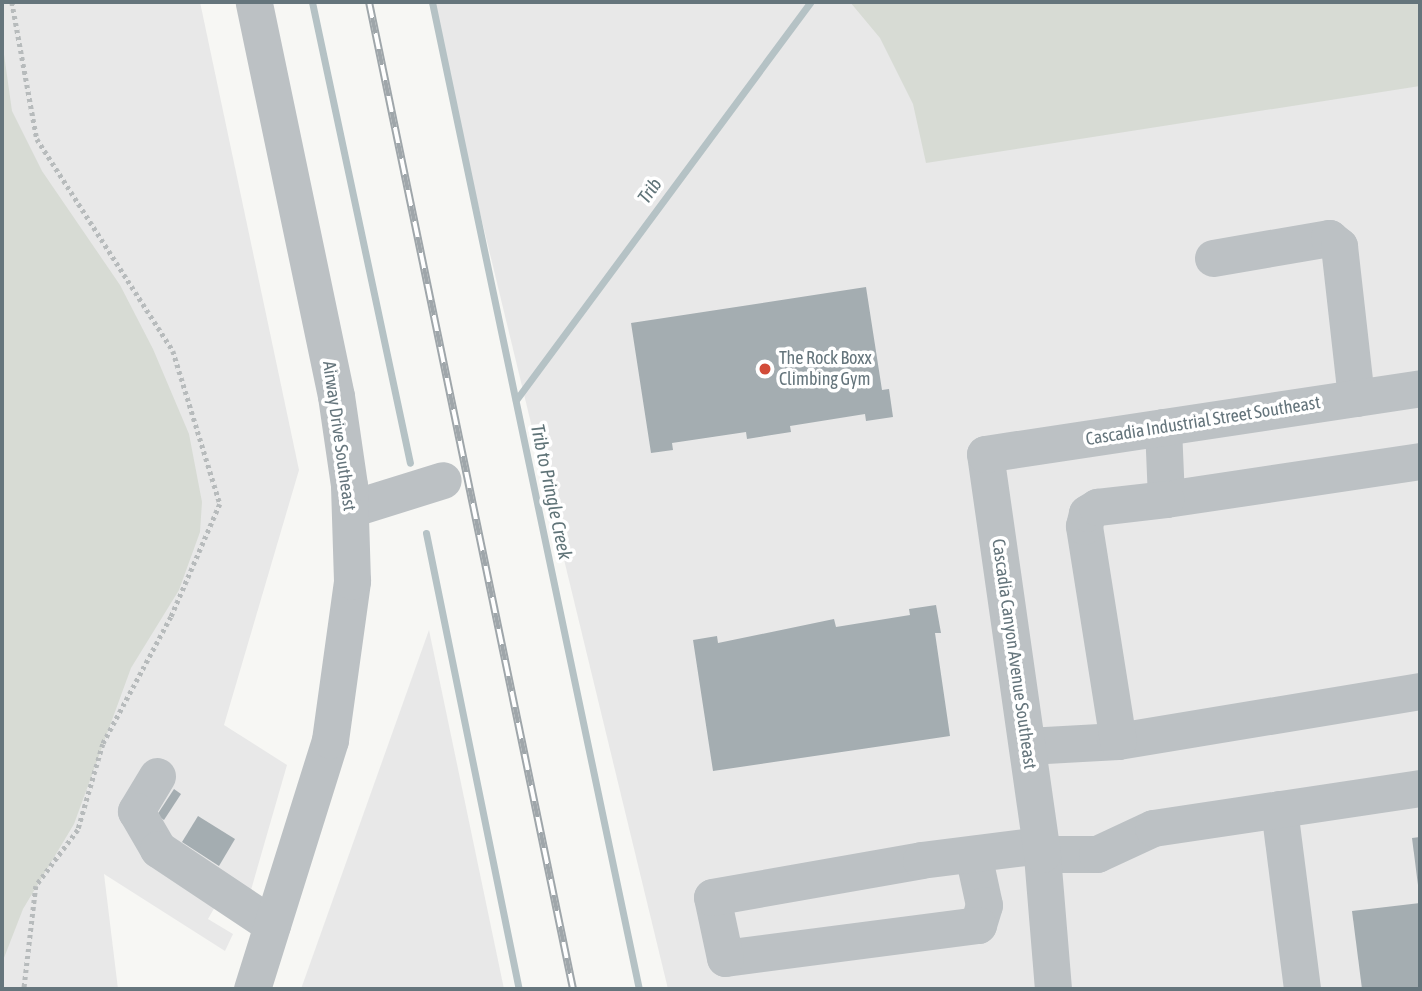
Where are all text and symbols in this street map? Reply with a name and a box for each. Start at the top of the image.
water label: Trib [633,174,667,208]
place label: The Rock Boxx Climbing Gym [779,348,872,390]
street label: Airway Drive Southeast [318,360,360,512]
marker: The Rock Boxx Climbing Gym [757,361,773,377]
street label: Cascadia Industrial Street Southeast [1084,392,1322,450]
water label: Trib to Pringle Creek [526,422,576,562]
street label: Cascadia Canyon Avenue Southeast [987,537,1041,771]

